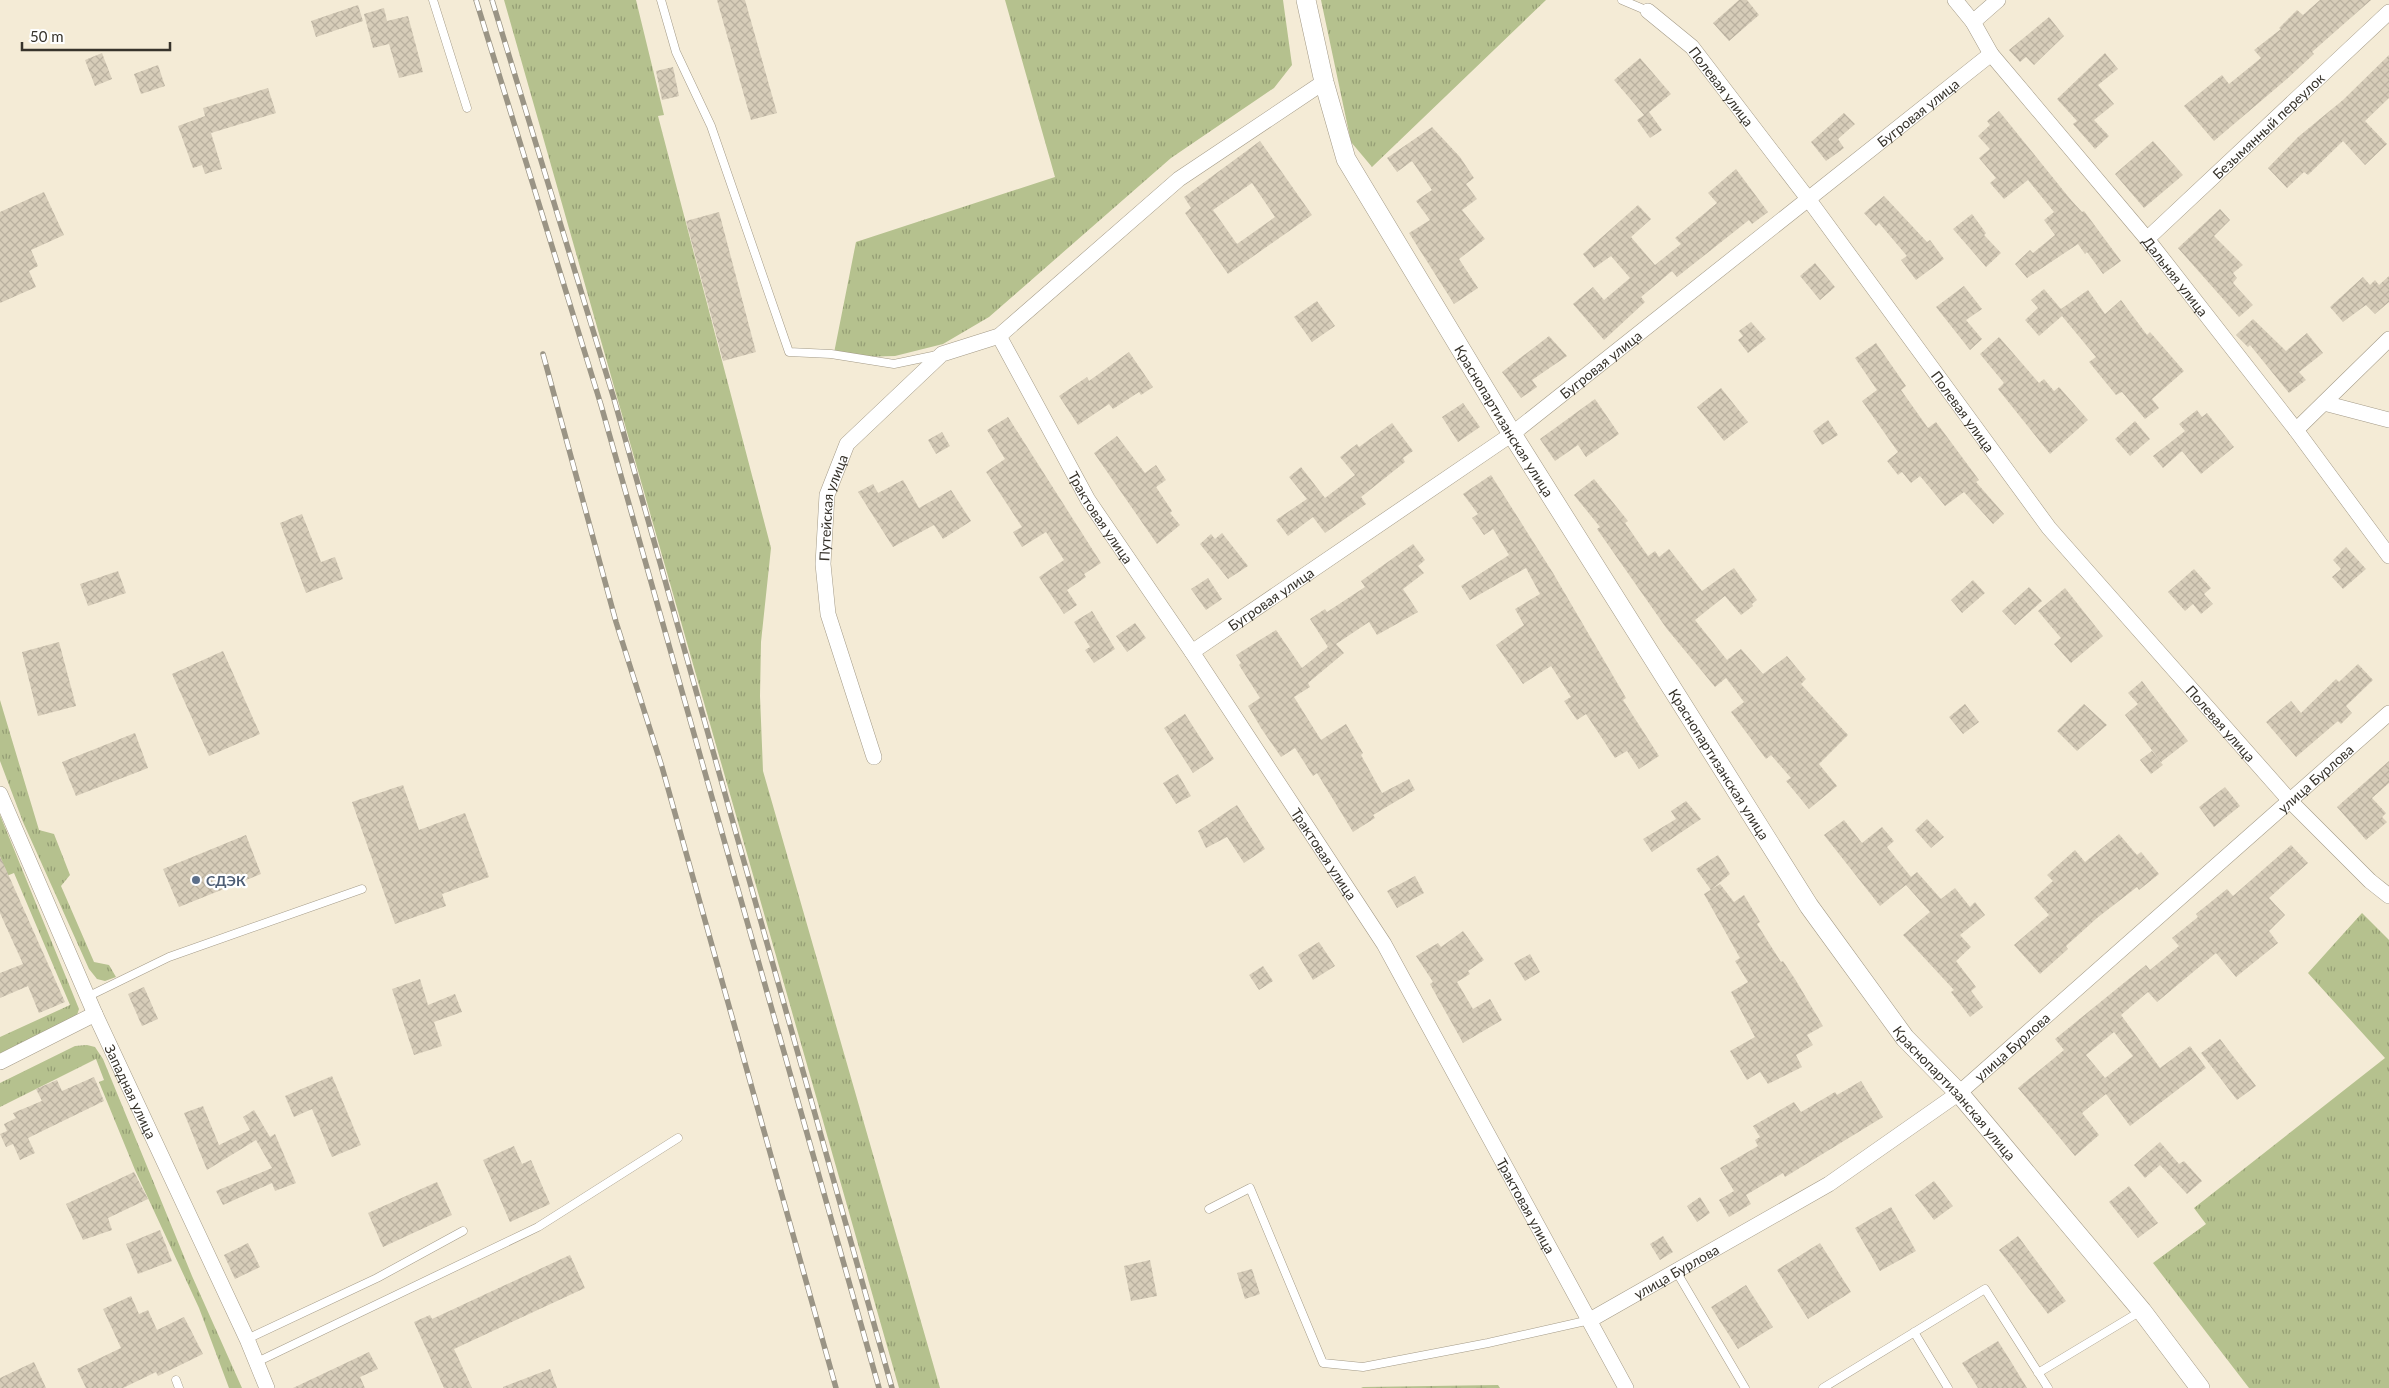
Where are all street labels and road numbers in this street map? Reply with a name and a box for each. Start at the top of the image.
street label: Полевая улица [1686,43,1758,129]
street label: Безымянный переулок [2209,68,2328,182]
street label: Бугровая улица [1873,74,1962,150]
street label: Дальняя улица [2139,233,2212,319]
street label: Бугровая улица [1556,326,1645,402]
street label: Краснопартизанская улица [1452,342,1558,500]
street label: Полевая улица [1928,367,1999,455]
street label: Путейская улица [815,452,851,562]
street label: Трактовая улица [1065,468,1137,566]
street label: Бугровая улица [1224,563,1317,634]
street label: Полевая улица [2183,681,2259,765]
street label: Краснопартизанская улица [1666,685,1773,843]
street label: улица Бурлова [2274,740,2356,816]
street label: Трактовая улица [1288,805,1361,903]
street label: улица Бурлова [1970,1009,2053,1084]
street label: Краснопартизанская улица [1890,1022,2020,1163]
street label: Западная улица [102,1041,161,1141]
street label: Трактовая улица [1494,1155,1559,1256]
street label: улица Бурлова [1630,1240,1722,1302]

